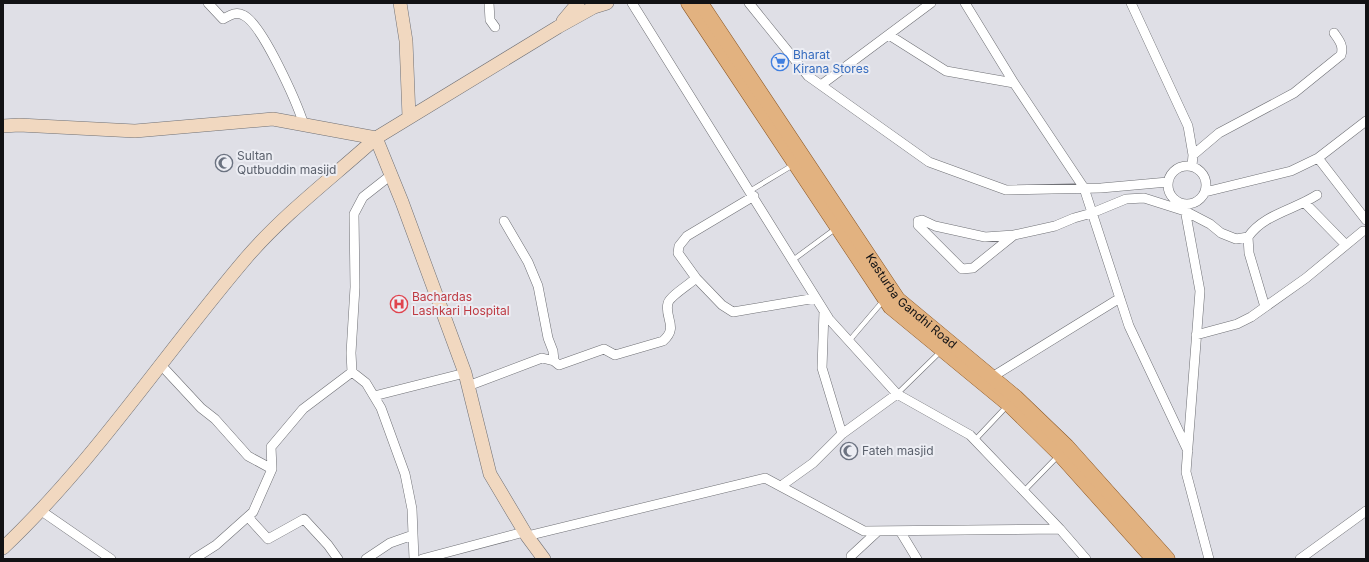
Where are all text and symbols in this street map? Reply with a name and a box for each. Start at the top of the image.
place label: Bharat Kirana Stores [793,47,869,76]
supermarket icon: Bharat Kirana Stores [770,52,790,72]
place label: Sultan Qutbuddin masijd [237,148,336,177]
mosque icon: Sultan Qutbuddin masijd [214,153,234,173]
street label: Kasturba Gandhi Road [863,250,960,352]
place label: Bachardas Lashkari Hospital [412,289,510,318]
hospital icon: Bachardas Lashkari Hospital [389,294,409,314]
mosque icon: Fateh masjid [839,441,859,461]
place label: Fateh masjid [862,443,934,458]

